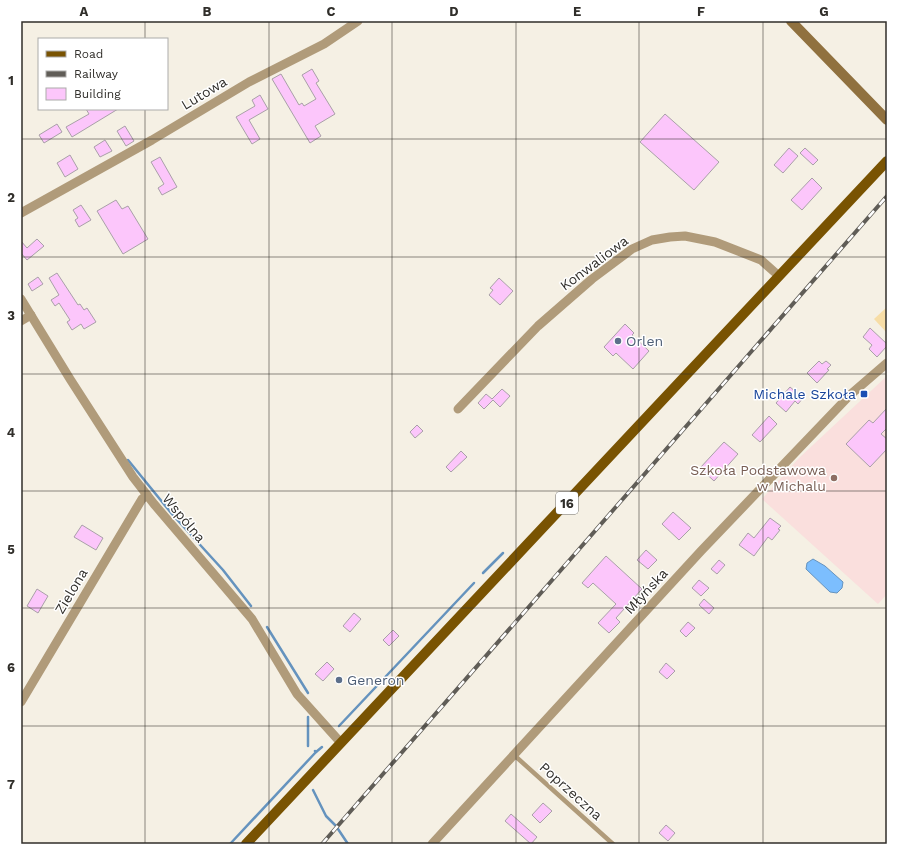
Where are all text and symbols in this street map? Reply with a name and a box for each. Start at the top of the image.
text: A [80,4,89,19]
text: B [203,4,212,19]
text: C [327,4,336,19]
text: D [449,4,459,19]
text: E [573,4,581,19]
text: F [697,4,705,19]
text: G [819,4,829,19]
legend [38,38,168,110]
text: Road [74,47,103,61]
text: Railway [74,67,119,81]
text: 1 [8,73,14,88]
street label: Lutowa [178,73,230,113]
text: Building [74,87,121,101]
text: 2 [7,190,15,205]
street label: Konwaliowa [557,232,631,294]
text: 3 [7,308,15,323]
place label: Orlen [626,333,663,349]
marker: Orlen [613,336,623,346]
place label: Michale Szkoła [753,386,856,402]
marker: Michale Szkoła [859,389,869,399]
text: 4 [7,425,16,440]
place label: Szkoła Podstawowa w Michalu [690,462,826,494]
marker: Szkoła Podstawowa w Michalu [829,473,839,483]
street label: Wspólna [159,490,209,546]
road number: 16 [556,492,578,514]
text: 5 [7,542,15,557]
street label: Zielona [51,565,91,617]
street label: Młyńska [621,565,671,617]
text: 6 [7,660,15,675]
place label: Generon [347,672,405,688]
marker: Generon [334,675,344,685]
street label: Poprzeczna [536,759,606,823]
text: 7 [7,777,15,792]

